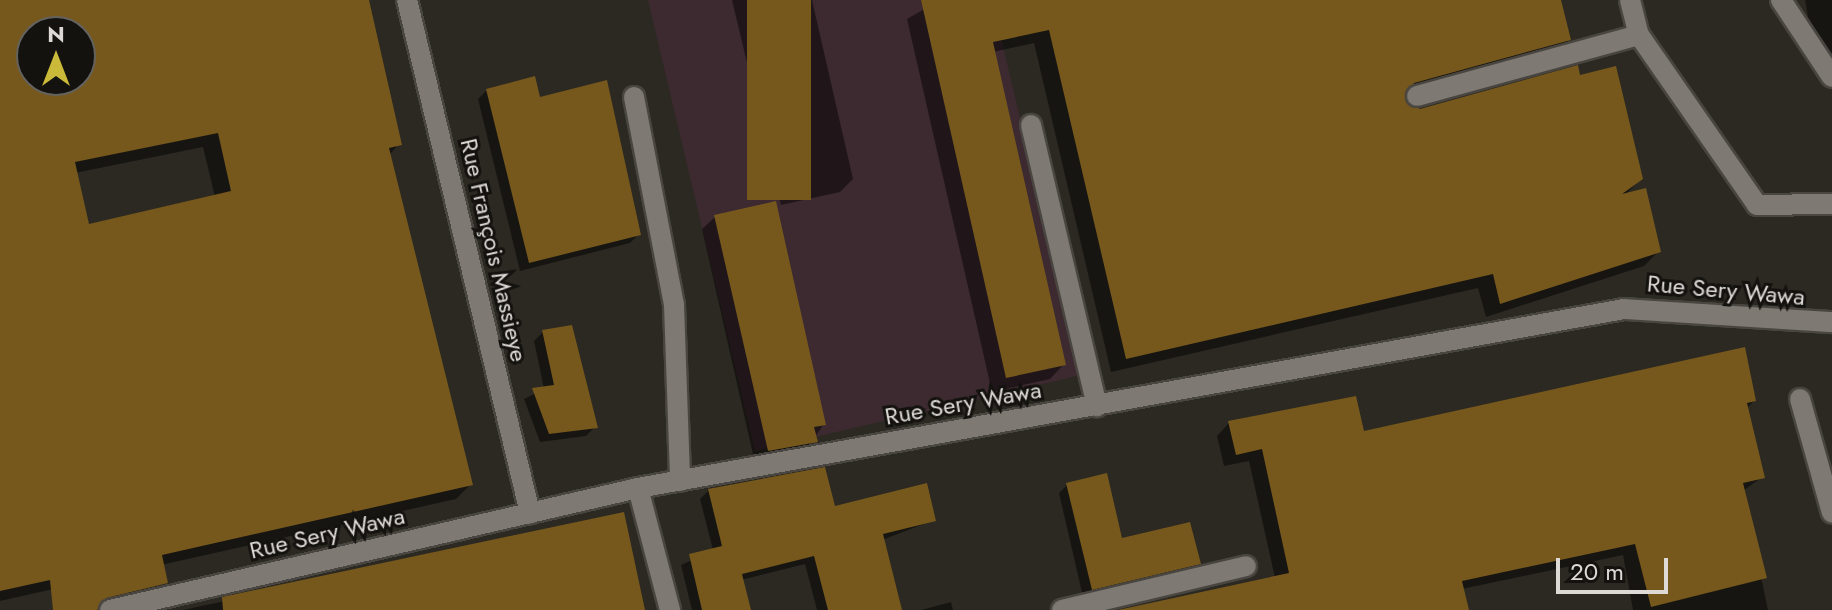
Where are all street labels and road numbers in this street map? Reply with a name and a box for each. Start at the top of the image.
street label: Rue François Massieye [454,136,534,364]
street label: Rue Sery Wawa [1646,269,1806,311]
street label: Rue Sery Wawa [882,375,1044,431]
street label: Rue Sery Wawa [247,501,407,565]

